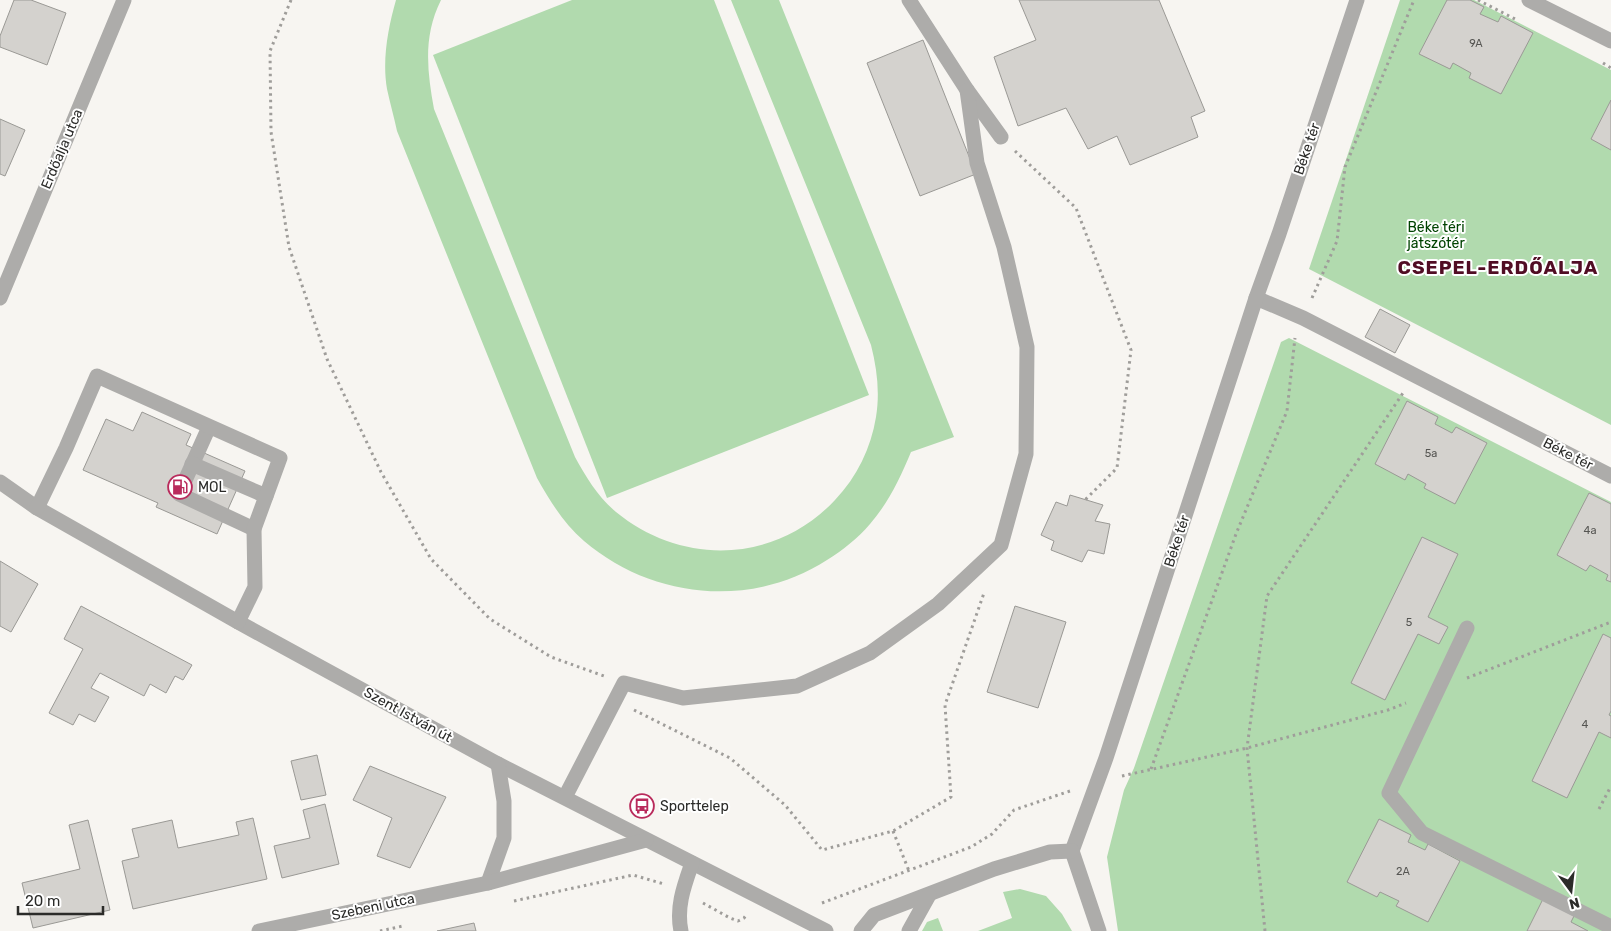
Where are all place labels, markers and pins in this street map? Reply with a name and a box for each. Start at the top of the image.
fuel station icon: MOL [167,474,193,500]
place label: MOL [198,479,227,496]
bus stop icon: Sporttelep [629,793,655,819]
place label: Sporttelep [660,798,729,815]

